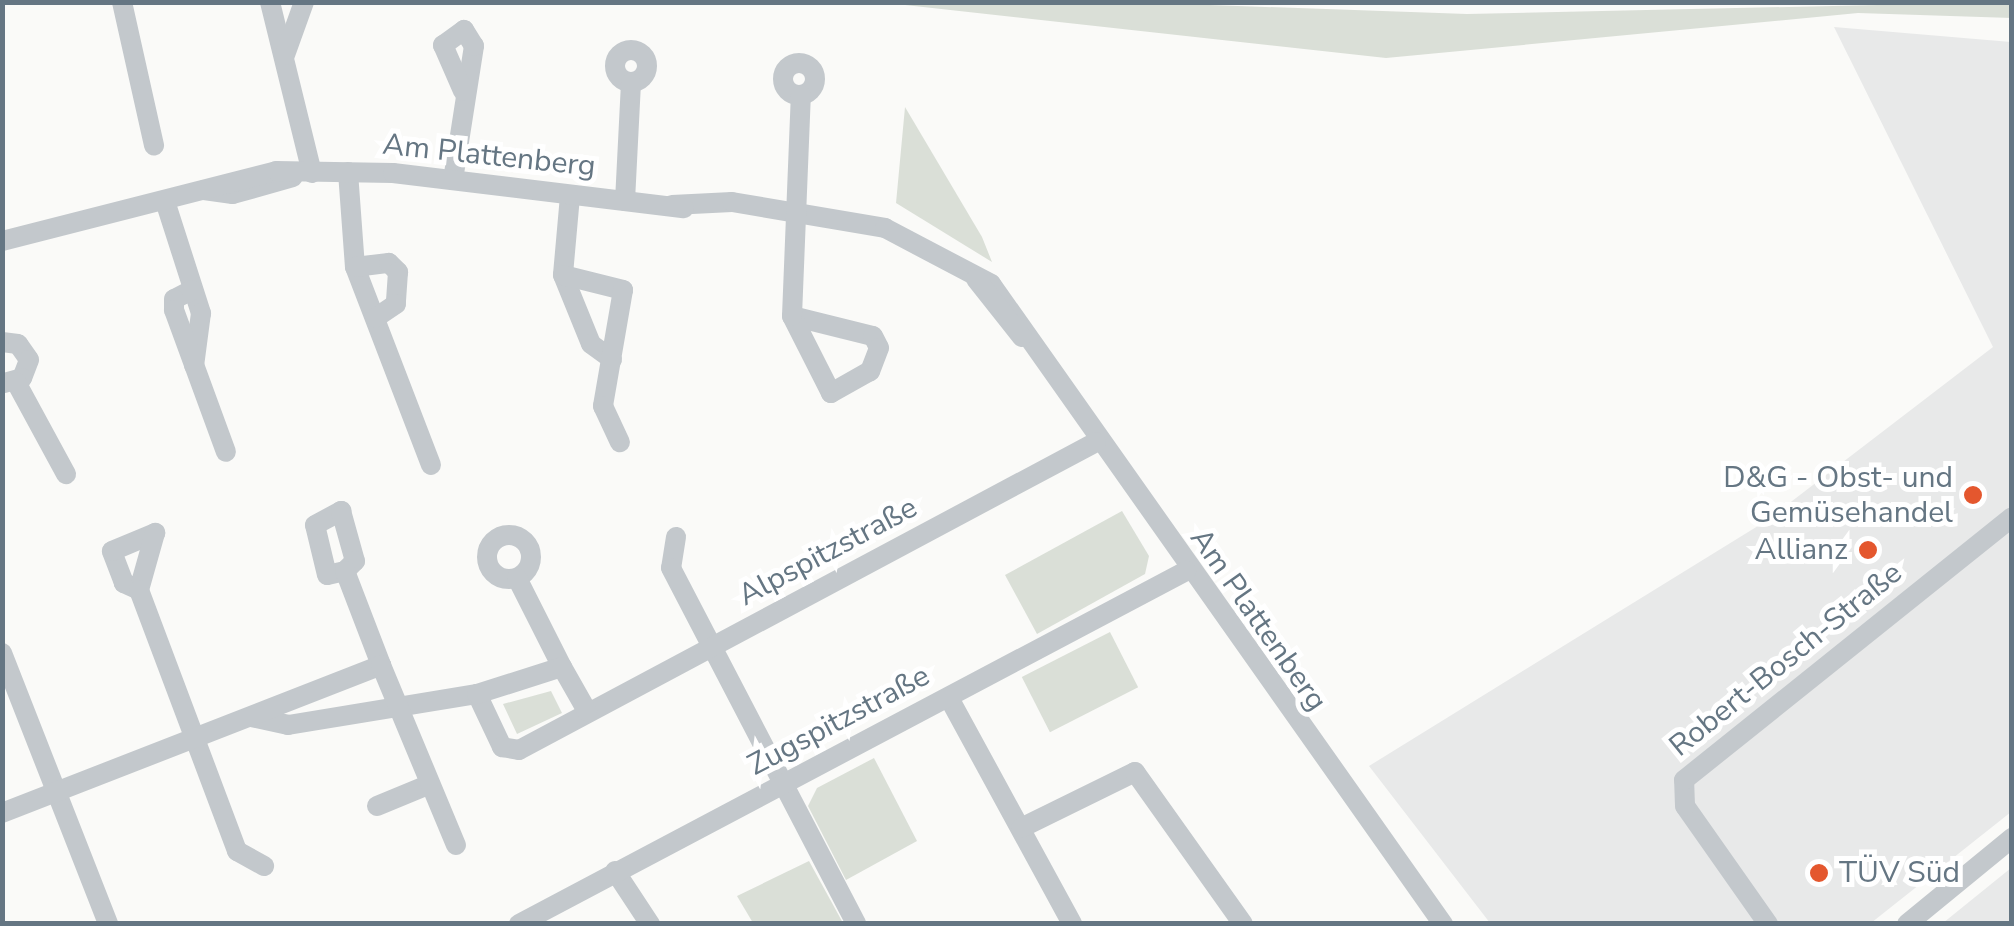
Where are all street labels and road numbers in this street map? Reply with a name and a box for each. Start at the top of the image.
street label: Am Plattenberg [381,127,597,185]
street label: Alpspitzstraße [733,490,923,614]
street label: Am Plattenberg [1182,522,1334,718]
street label: Robert-Bosch-Straße [1663,555,1909,765]
street label: Zugspitzstraße [742,658,936,784]

